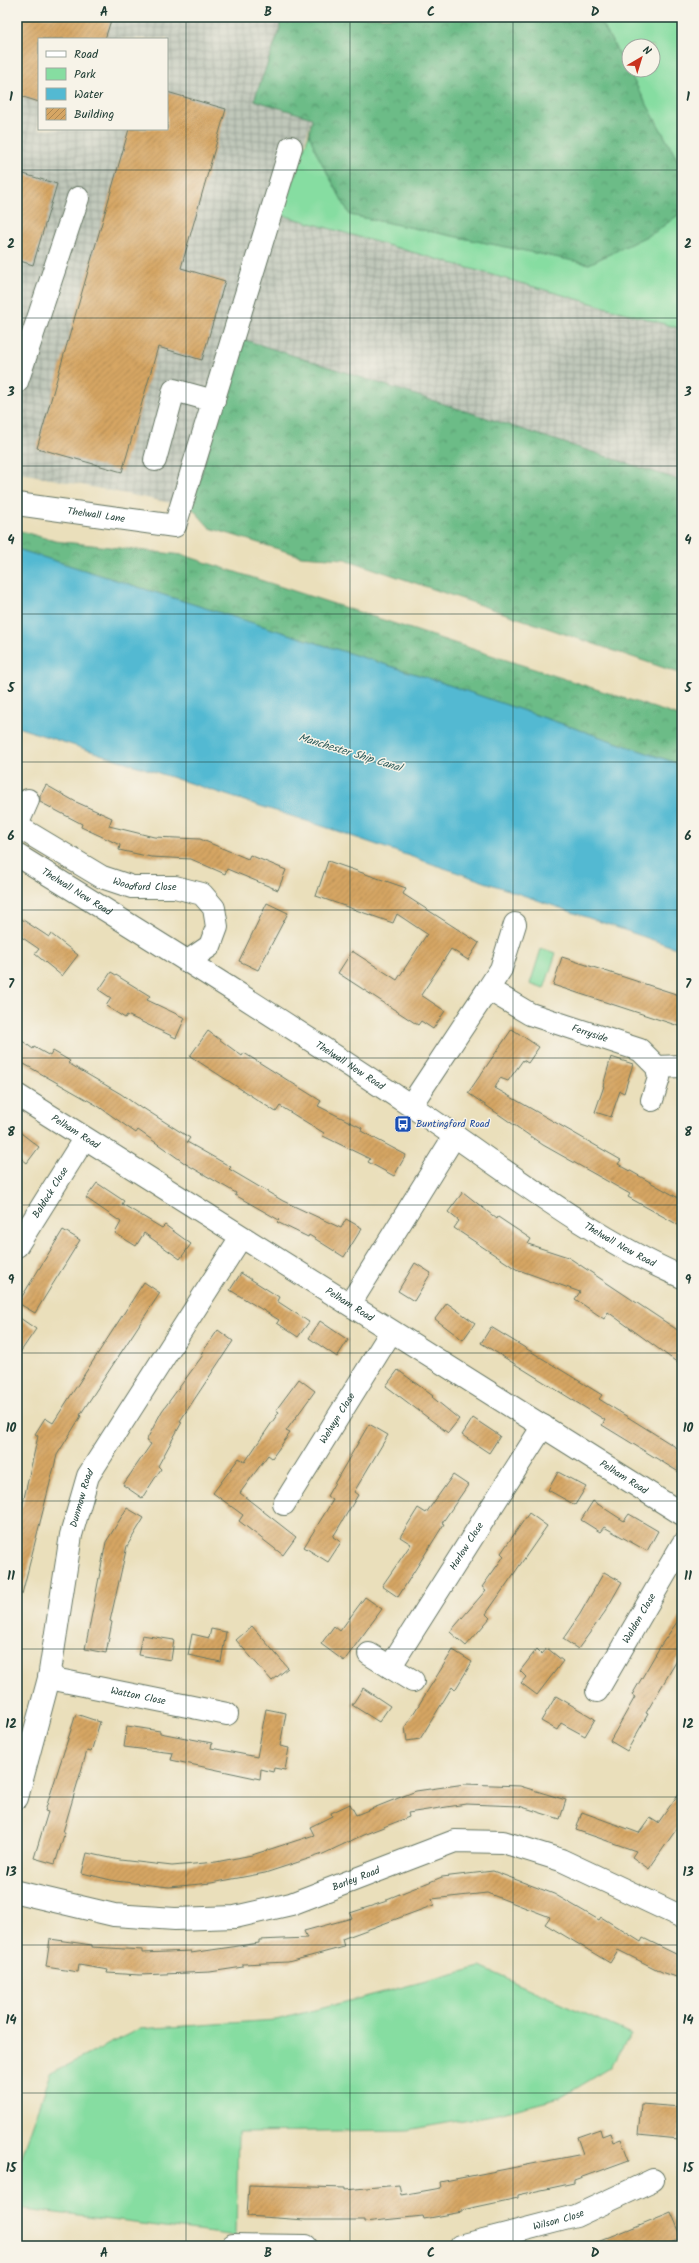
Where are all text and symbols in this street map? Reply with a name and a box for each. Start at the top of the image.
text: A [100,2,108,23]
text: B [264,2,272,23]
text: C [427,2,435,23]
text: D [591,2,600,23]
legend [38,38,168,130]
north arrow [621,38,661,78]
text: N [638,42,655,60]
text: Road [74,45,99,64]
text: Park [74,65,96,84]
text: Water [74,85,104,104]
text: 1 [9,87,13,108]
text: 1 [686,87,690,108]
text: Building [74,105,114,124]
text: 2 [7,234,15,255]
text: 2 [684,234,692,255]
text: 3 [6,382,15,403]
text: 3 [683,382,692,403]
street label: Thelwall Lane [66,503,127,527]
text: 4 [7,530,15,551]
text: 4 [684,530,692,551]
text: 5 [7,678,16,699]
text: 5 [684,678,693,699]
water label: Manchester Ship Canal [296,729,406,778]
text: 6 [7,826,15,847]
text: 6 [684,826,692,847]
street label: Thelwall New Road [38,864,116,920]
street label: Woodford Close [111,873,177,896]
text: 7 [8,974,15,995]
text: 7 [685,974,692,995]
street label: Ferryside [570,1020,610,1047]
street label: Thelwall New Road [312,1037,389,1095]
street label: Pelham Road [48,1110,104,1154]
bus stop icon: Buntingford Road [393,1114,413,1134]
place label: Buntingford Road [416,1116,490,1132]
text: 8 [7,1122,15,1143]
text: 8 [684,1122,692,1143]
street label: Baldock Close [28,1163,73,1221]
street label: Thelwall New Road [581,1218,659,1272]
text: 9 [8,1270,15,1291]
text: 9 [685,1270,692,1291]
street label: Pelham Road [322,1283,378,1326]
street label: Welwyn Close [315,1389,360,1447]
text: 10 [6,1418,17,1439]
text: 10 [683,1418,694,1439]
street label: Pelham Road [596,1456,652,1499]
street label: Dunmow Road [66,1465,99,1529]
street label: Harlow Close [445,1519,488,1573]
text: 11 [7,1566,15,1587]
text: 11 [684,1566,692,1587]
street label: Walden Close [618,1590,660,1646]
street label: Watton Close [109,1683,168,1710]
text: 12 [5,1714,17,1735]
text: 12 [682,1714,694,1735]
text: 13 [5,1862,17,1883]
street label: Barley Road [330,1862,383,1895]
text: 13 [682,1862,694,1883]
text: 14 [5,2010,17,2031]
text: 14 [682,2010,694,2031]
text: 15 [6,2158,18,2179]
text: 15 [683,2158,695,2179]
street label: Wilson Close [531,2205,588,2235]
text: A [100,2243,108,2263]
text: B [264,2243,272,2263]
text: C [427,2243,435,2263]
text: D [591,2243,600,2263]

